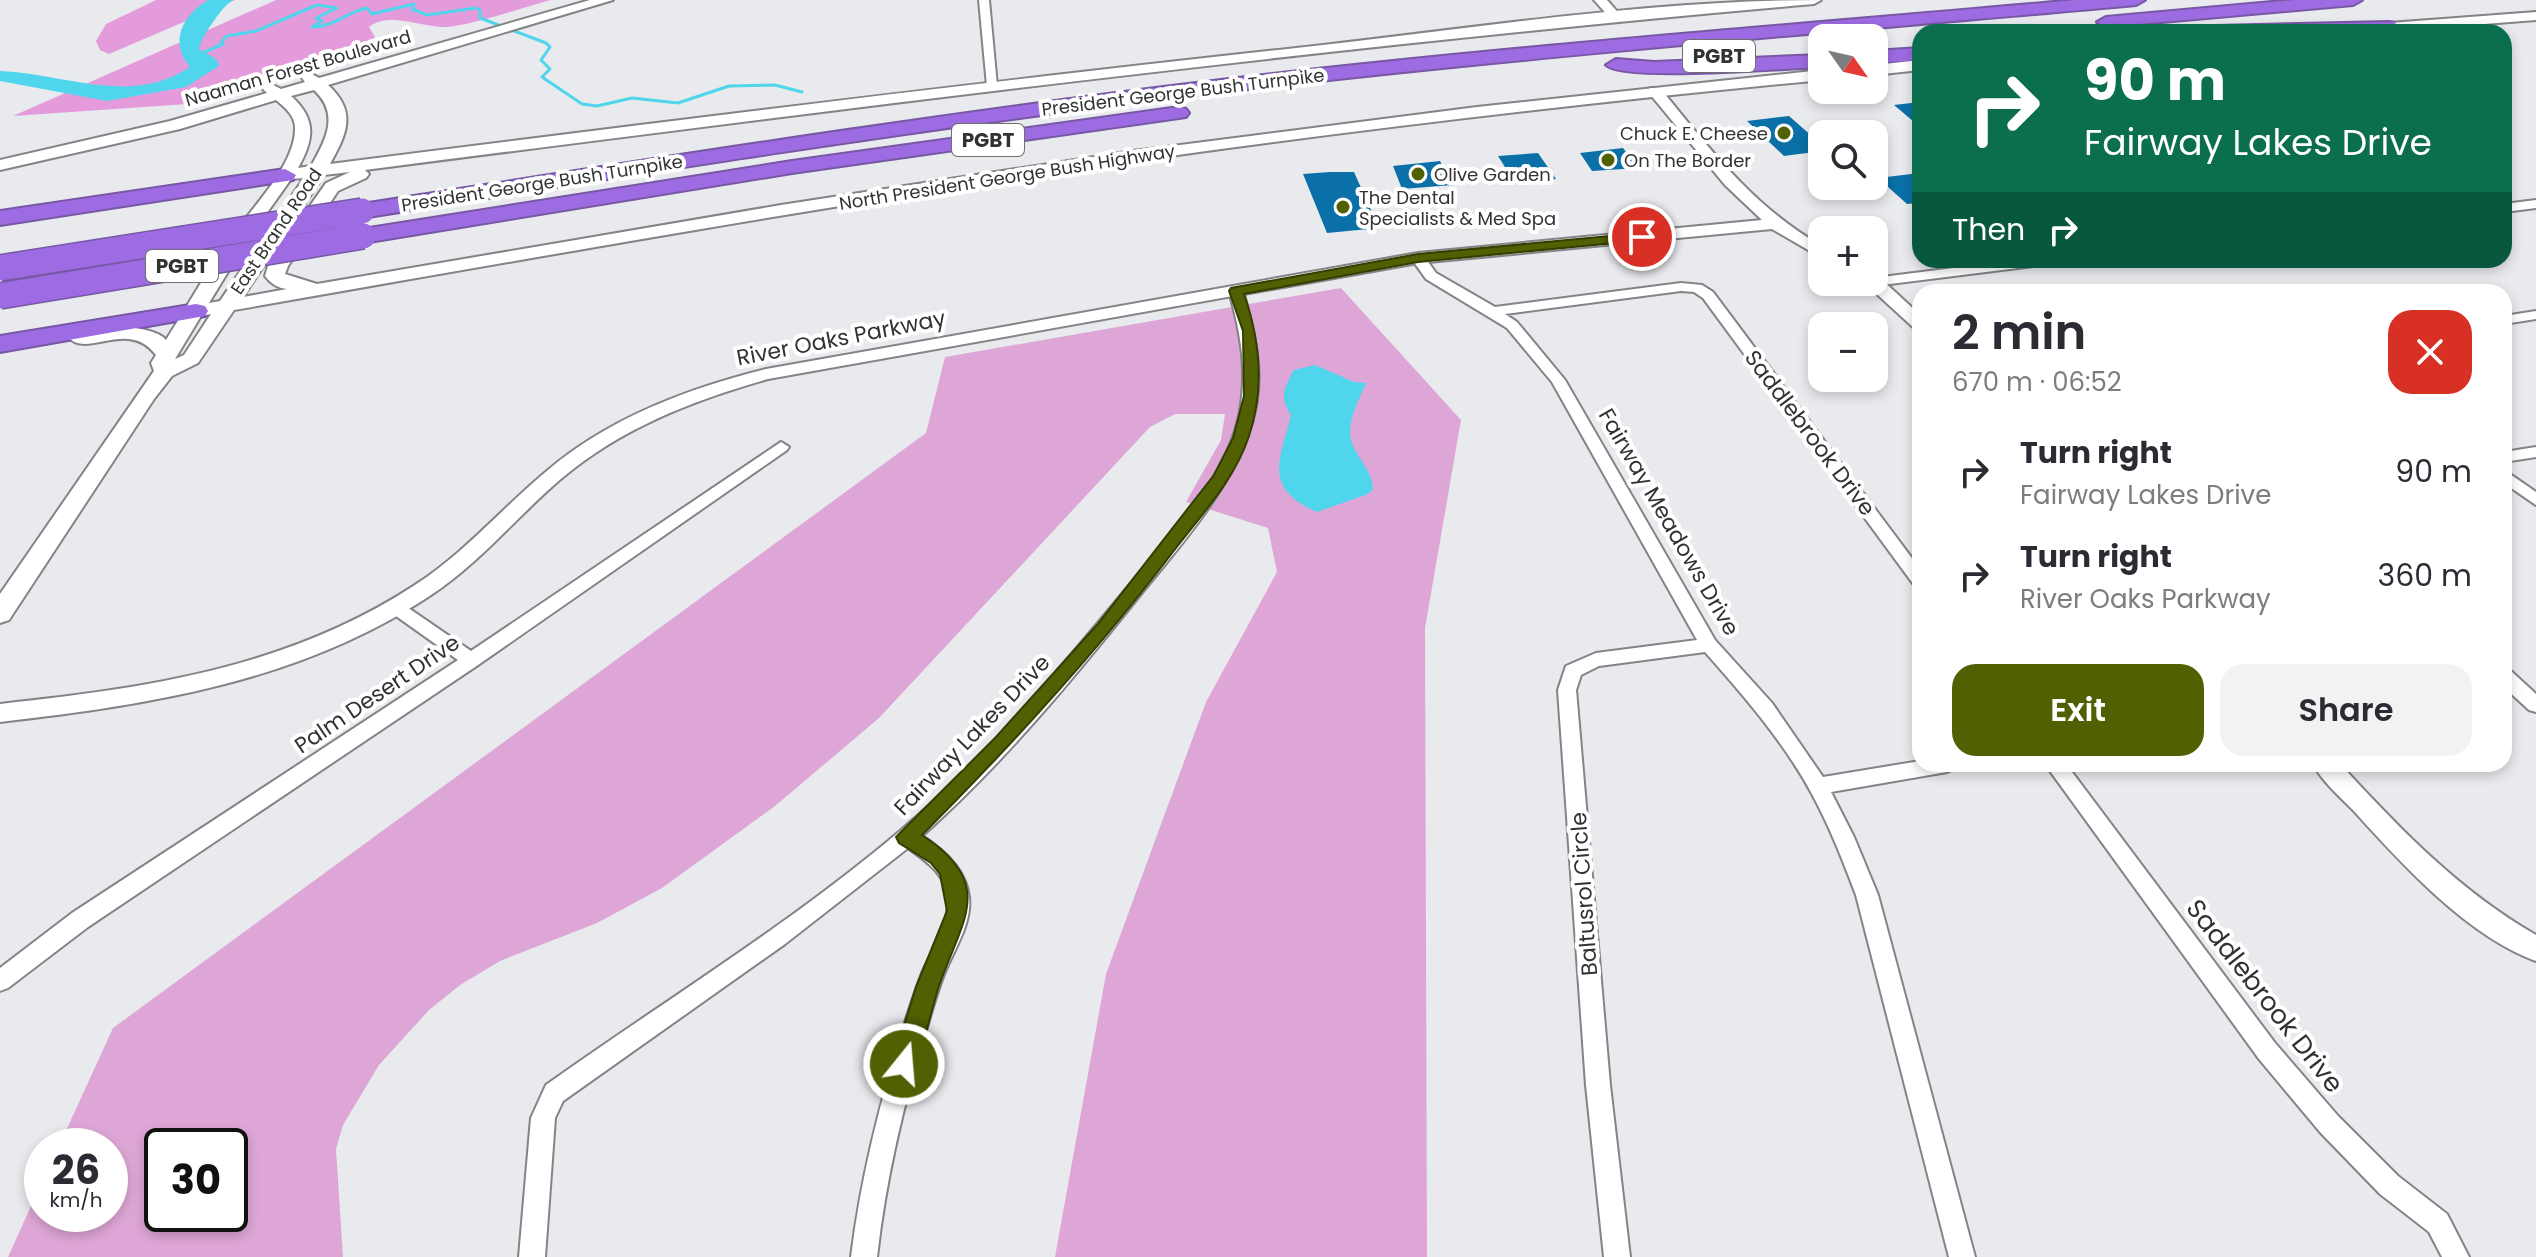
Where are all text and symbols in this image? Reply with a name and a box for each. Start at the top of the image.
street label: Naaman Forest Boulevard [182,24,414,112]
north arrow [1808,24,1888,104]
map controls [1808,24,1888,392]
road number: PGBT [1683,40,1755,72]
text: 90 m [2084,41,2226,120]
icon: right [1952,56,2056,160]
street label: President George Bush Turnpike [1040,62,1326,122]
text: Fairway Lakes Drive [2084,117,2432,168]
button: search [1808,120,1888,200]
place label: Chuck E. Cheese [1620,121,1768,146]
road number: PGBT [952,124,1024,156]
marker: Chuck E. Cheese [1775,124,1793,142]
street label: North President George Bush Highway [837,138,1177,216]
street label: President George Bush Turnpike [399,148,685,218]
place label: On The Border [1624,148,1751,173]
marker: On The Border [1599,151,1617,169]
place label: Olive Garden [1434,162,1551,187]
street label: East Brand Road [224,163,328,299]
marker: Olive Garden [1409,165,1427,183]
place label: The Dental Specialists & Med Spa [1359,185,1556,231]
marker: The Dental Specialists & Med Spa [1334,198,1352,216]
pin [1608,203,1676,271]
text: Then [1952,208,2025,251]
icon: right [2041,208,2085,252]
icon: arrive [1620,215,1664,259]
button: + [1808,216,1888,296]
road number: PGBT [146,250,218,282]
text: 2 min [1952,299,2086,366]
street label: River Oaks Parkway [734,302,949,373]
button: close [2388,310,2472,394]
button: − [1808,312,1888,392]
street label: Saddlebrook Drive [1737,344,1883,522]
text: 670 m · 06:52 [1952,364,2122,400]
street label: Fairway Meadows Drive [1591,403,1747,641]
text: Turn right [2020,431,2172,474]
icon: right [1952,450,1996,494]
text: 90 m [2395,450,2472,493]
text: Fairway Lakes Drive [2020,477,2271,513]
text: Turn right [2020,535,2172,578]
icon: right [1952,554,1996,598]
text: 360 m [2378,554,2472,597]
text: River Oaks Parkway [2020,581,2271,617]
street label: Palm Desert Drive [288,627,466,761]
street label: Fairway Lakes Drive [887,648,1057,822]
button: Exit [1952,664,2204,756]
button: Share [2220,664,2472,756]
street label: Baltusrol Circle [1563,811,1605,977]
street label: Saddlebrook Drive [2178,892,2352,1100]
position arrow [862,1022,946,1106]
speed limit sign: 30 [144,1128,248,1232]
text: 26 [52,1142,100,1198]
text: km/h [49,1186,103,1214]

